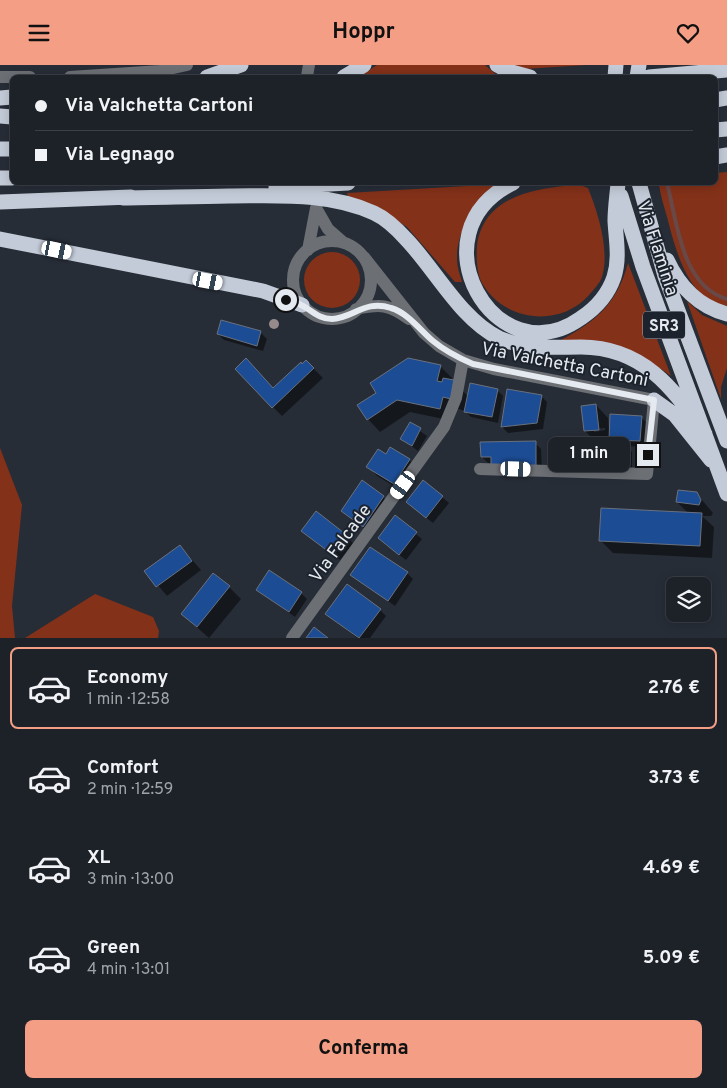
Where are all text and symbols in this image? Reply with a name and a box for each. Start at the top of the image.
icon: menu [25,19,53,47]
text: Hoppr [332,19,395,46]
icon: heart [674,19,702,47]
text: Via Valchetta Cartoni [65,94,253,118]
text: Via Legnago [65,143,175,167]
street label: Via Flaminia [630,198,683,299]
car [40,240,73,260]
car [191,271,224,291]
route start [275,289,297,311]
road number: SR3 [643,311,685,339]
street label: Via Valchetta Cartoni [479,338,650,393]
callout: 1 min [548,437,630,473]
text: 1 min [570,444,608,464]
route end [637,444,659,466]
car [500,461,531,477]
car [388,468,417,502]
street label: Via Falcade [305,500,377,588]
map controls [666,577,711,622]
button: layers [666,577,711,622]
icon: car [27,666,72,711]
text: Economy [87,666,168,690]
text: 2.76 € [648,676,700,700]
text: 1 min · 12:58 [87,690,170,710]
icon: car [27,756,72,801]
text: Comfort [87,756,159,780]
text: 3.73 € [648,766,700,790]
text: 2 min · 12:59 [87,780,173,800]
icon: car [27,846,72,891]
text: XL [87,846,110,870]
text: 4.69 € [643,856,700,880]
text: 3 min · 13:00 [87,870,174,890]
icon: car [27,936,72,981]
text: Green [87,936,140,960]
text: 5.09 € [643,946,700,970]
text: 4 min · 13:01 [87,960,170,980]
button: Conferma [25,1020,702,1078]

